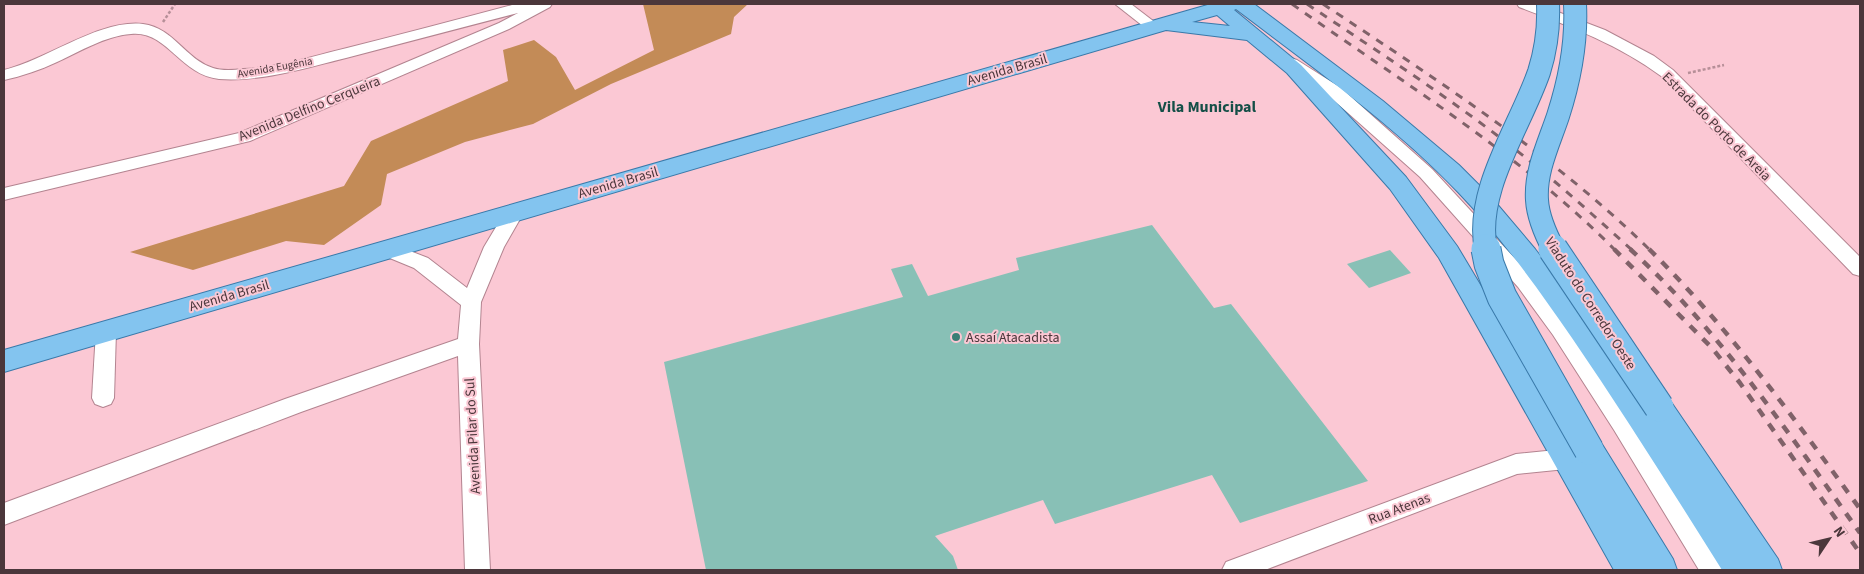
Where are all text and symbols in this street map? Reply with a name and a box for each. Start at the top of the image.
street label: Avenida Brasil [965,49,1050,91]
street label: Avenida Eugênia [236,54,314,81]
street label: Estrada do Porto de Areia [1657,68,1775,186]
street label: Avenida Delfino Cerqueira [235,71,383,147]
district label: Vila Municipal [1157,96,1257,118]
street label: Avenida Brasil [576,162,661,204]
street label: Viaduto do Corredor Oeste [1540,233,1641,374]
street label: Avenida Brasil [187,275,272,317]
place label: Assaí Atacadista [966,328,1059,348]
marker: Assaí Atacadista [950,331,962,343]
street label: Avenida Pilar do Sul [460,377,486,494]
street label: Rua Atenas [1365,488,1433,530]
north arrow [1804,514,1854,564]
text: N [1828,523,1850,542]

